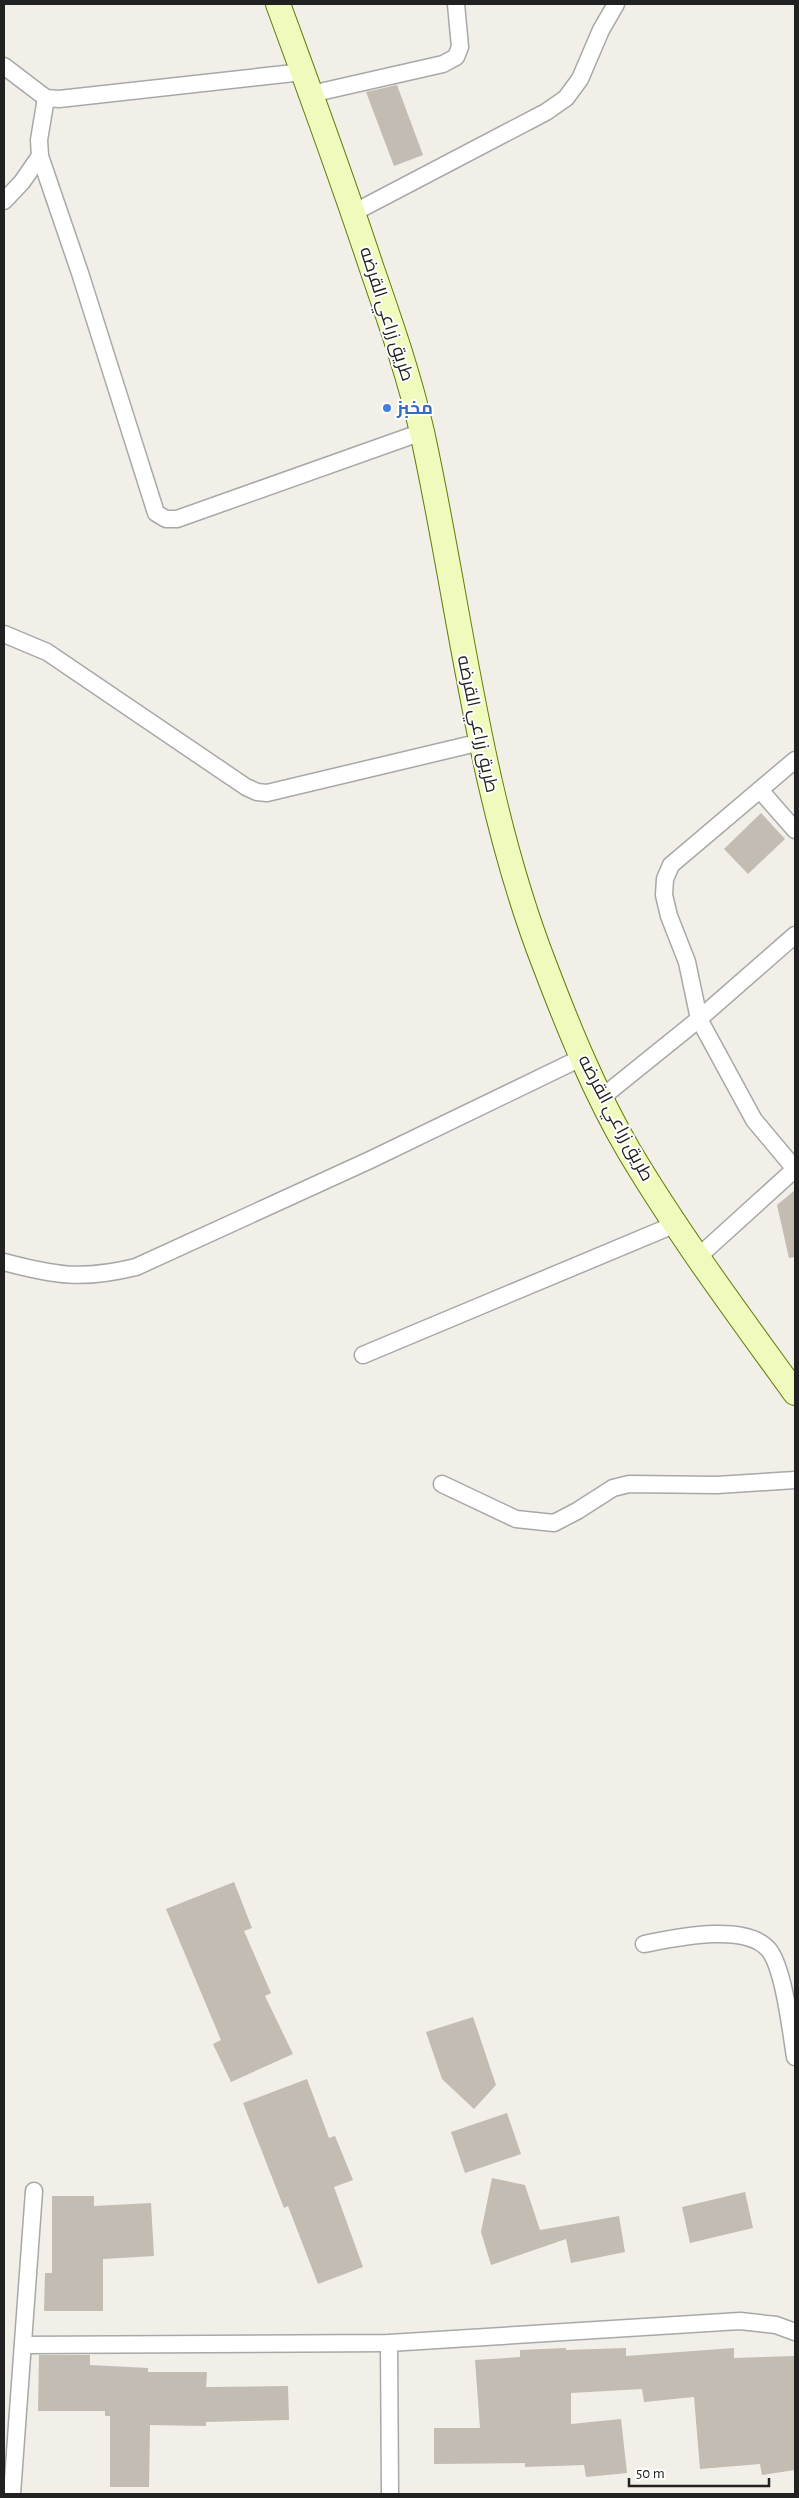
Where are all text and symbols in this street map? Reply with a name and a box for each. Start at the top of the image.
street label: طريق زراعي القرضه [352,245,416,385]
place label: مخبز [396,400,433,419]
marker: مخبز [381,402,393,414]
street label: طريق زراعي القرضه [450,654,500,795]
street label: طريق زراعي القرضه [571,1053,656,1186]
scale bar [629,2456,769,2488]
text: 50 m [636,2466,665,2481]

